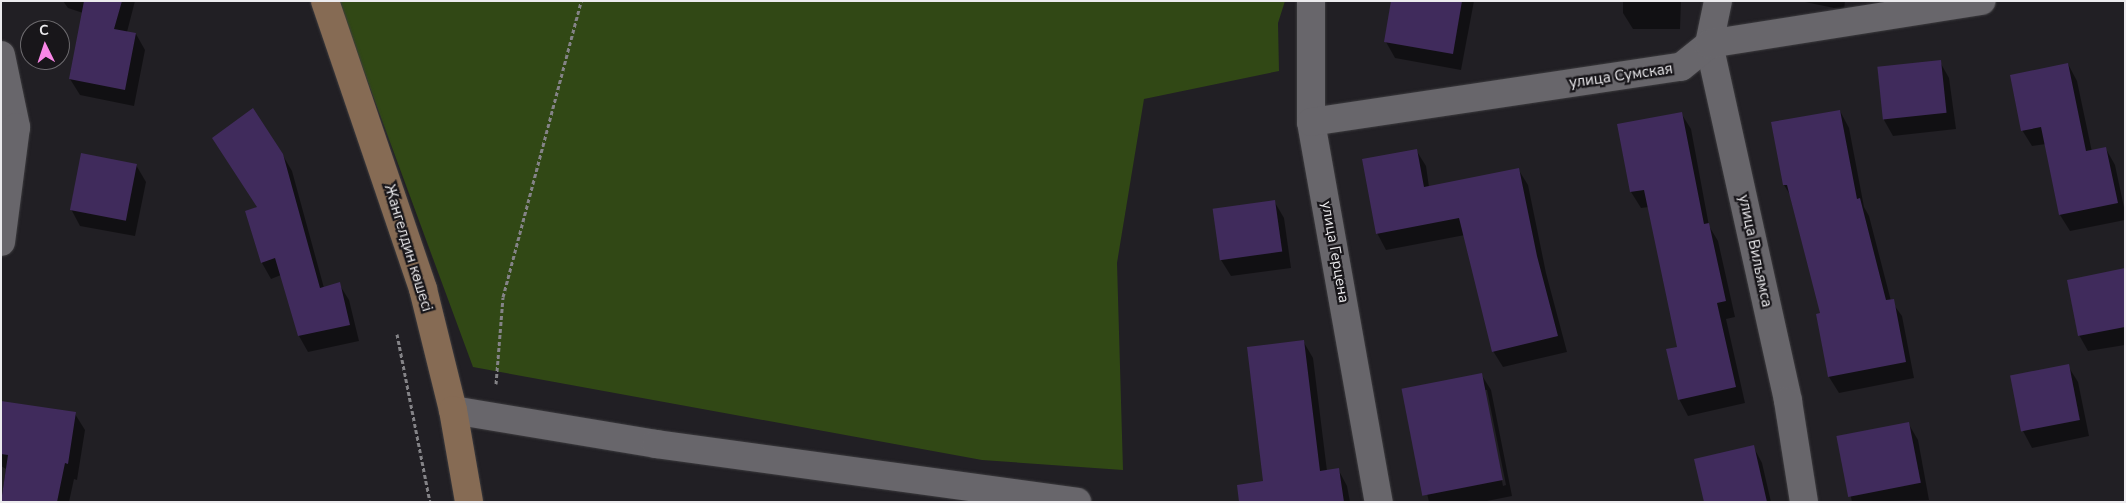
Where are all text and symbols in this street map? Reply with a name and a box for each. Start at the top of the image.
north arrow [20,20,70,70]
text: С [39,21,49,40]
street label: улица Сумская [1568,60,1674,92]
street label: Жангелдин көшесі [380,182,436,314]
street label: улица Вильямса [1734,193,1776,309]
street label: улица Герцена [1317,200,1353,304]

